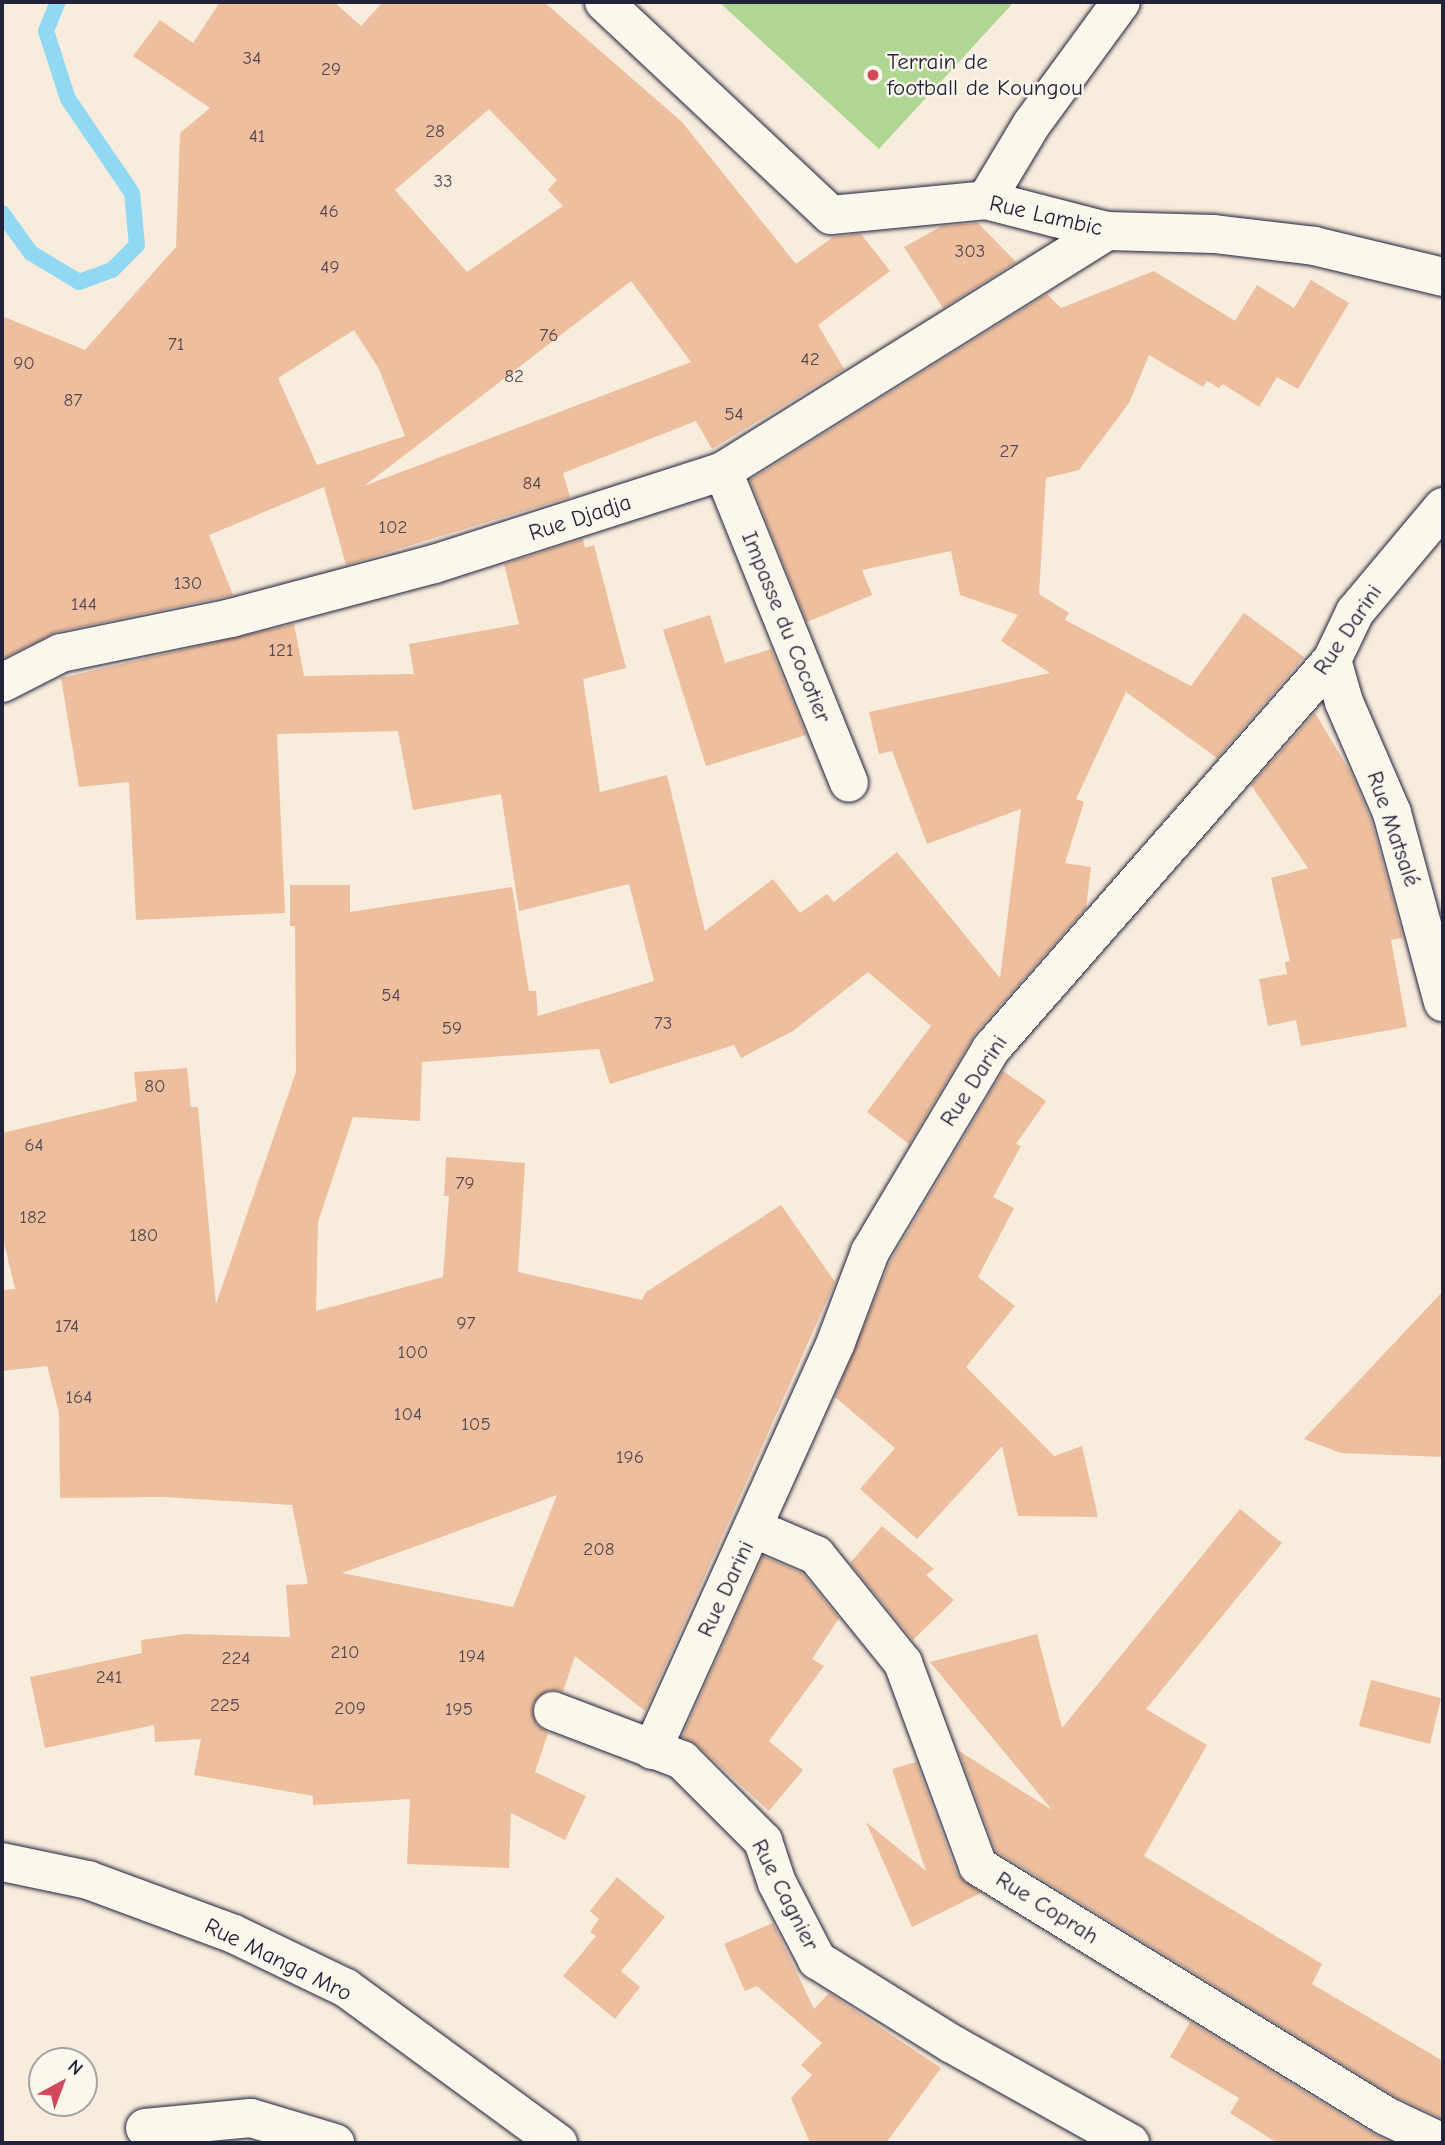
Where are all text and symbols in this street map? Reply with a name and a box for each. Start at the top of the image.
house number: 34 [243,48,261,70]
place label: Terrain de football de Koungou [887,48,1083,102]
house number: 29 [321,59,341,81]
marker: Terrain de football de Koungou [865,67,881,83]
house number: 28 [425,121,445,143]
house number: 41 [249,126,265,148]
house number: 33 [433,171,453,193]
street label: Rue Lambic [987,190,1105,242]
house number: 46 [319,201,339,223]
house number: 303 [955,241,985,263]
house number: 49 [320,257,340,279]
house number: 76 [539,325,559,347]
house number: 71 [168,334,184,356]
house number: 42 [800,349,820,371]
house number: 90 [13,353,35,375]
house number: 82 [504,366,524,388]
house number: 87 [64,390,82,412]
house number: 54 [724,404,744,426]
house number: 27 [1000,441,1018,463]
house number: 84 [523,473,541,495]
street label: Rue Djadja [525,489,635,547]
house number: 102 [378,517,408,539]
street label: Impasse du Cocotier [735,527,837,727]
house number: 130 [174,573,202,595]
street label: Rue Darini [1308,579,1388,681]
house number: 144 [71,594,97,616]
house number: 121 [269,640,293,662]
street label: Rue Matsalé [1360,768,1426,890]
house number: 54 [381,985,401,1007]
house number: 73 [654,1013,672,1035]
house number: 59 [442,1018,462,1040]
street label: Rue Darini [934,1030,1014,1132]
house number: 80 [144,1076,166,1098]
house number: 64 [24,1135,44,1157]
house number: 79 [455,1173,475,1195]
house number: 182 [19,1207,47,1229]
house number: 180 [130,1225,158,1247]
house number: 97 [456,1313,476,1335]
house number: 174 [55,1316,79,1338]
house number: 100 [398,1342,428,1364]
house number: 164 [65,1387,93,1409]
house number: 104 [394,1404,422,1426]
house number: 105 [461,1414,491,1436]
house number: 196 [616,1447,644,1469]
street label: Rue Darini [692,1536,760,1642]
house number: 208 [583,1539,615,1561]
house number: 210 [330,1642,360,1664]
house number: 194 [459,1646,485,1668]
house number: 224 [222,1648,250,1670]
house number: 241 [96,1667,122,1689]
house number: 225 [210,1695,240,1717]
house number: 209 [334,1698,366,1720]
house number: 195 [445,1699,473,1721]
street label: Rue Cagnier [745,1835,825,1955]
street label: Rue Coprah [990,1866,1104,1950]
street label: Rue Manga Mro [200,1912,356,2008]
north arrow [28,2047,98,2117]
text: N [64,2055,87,2080]

